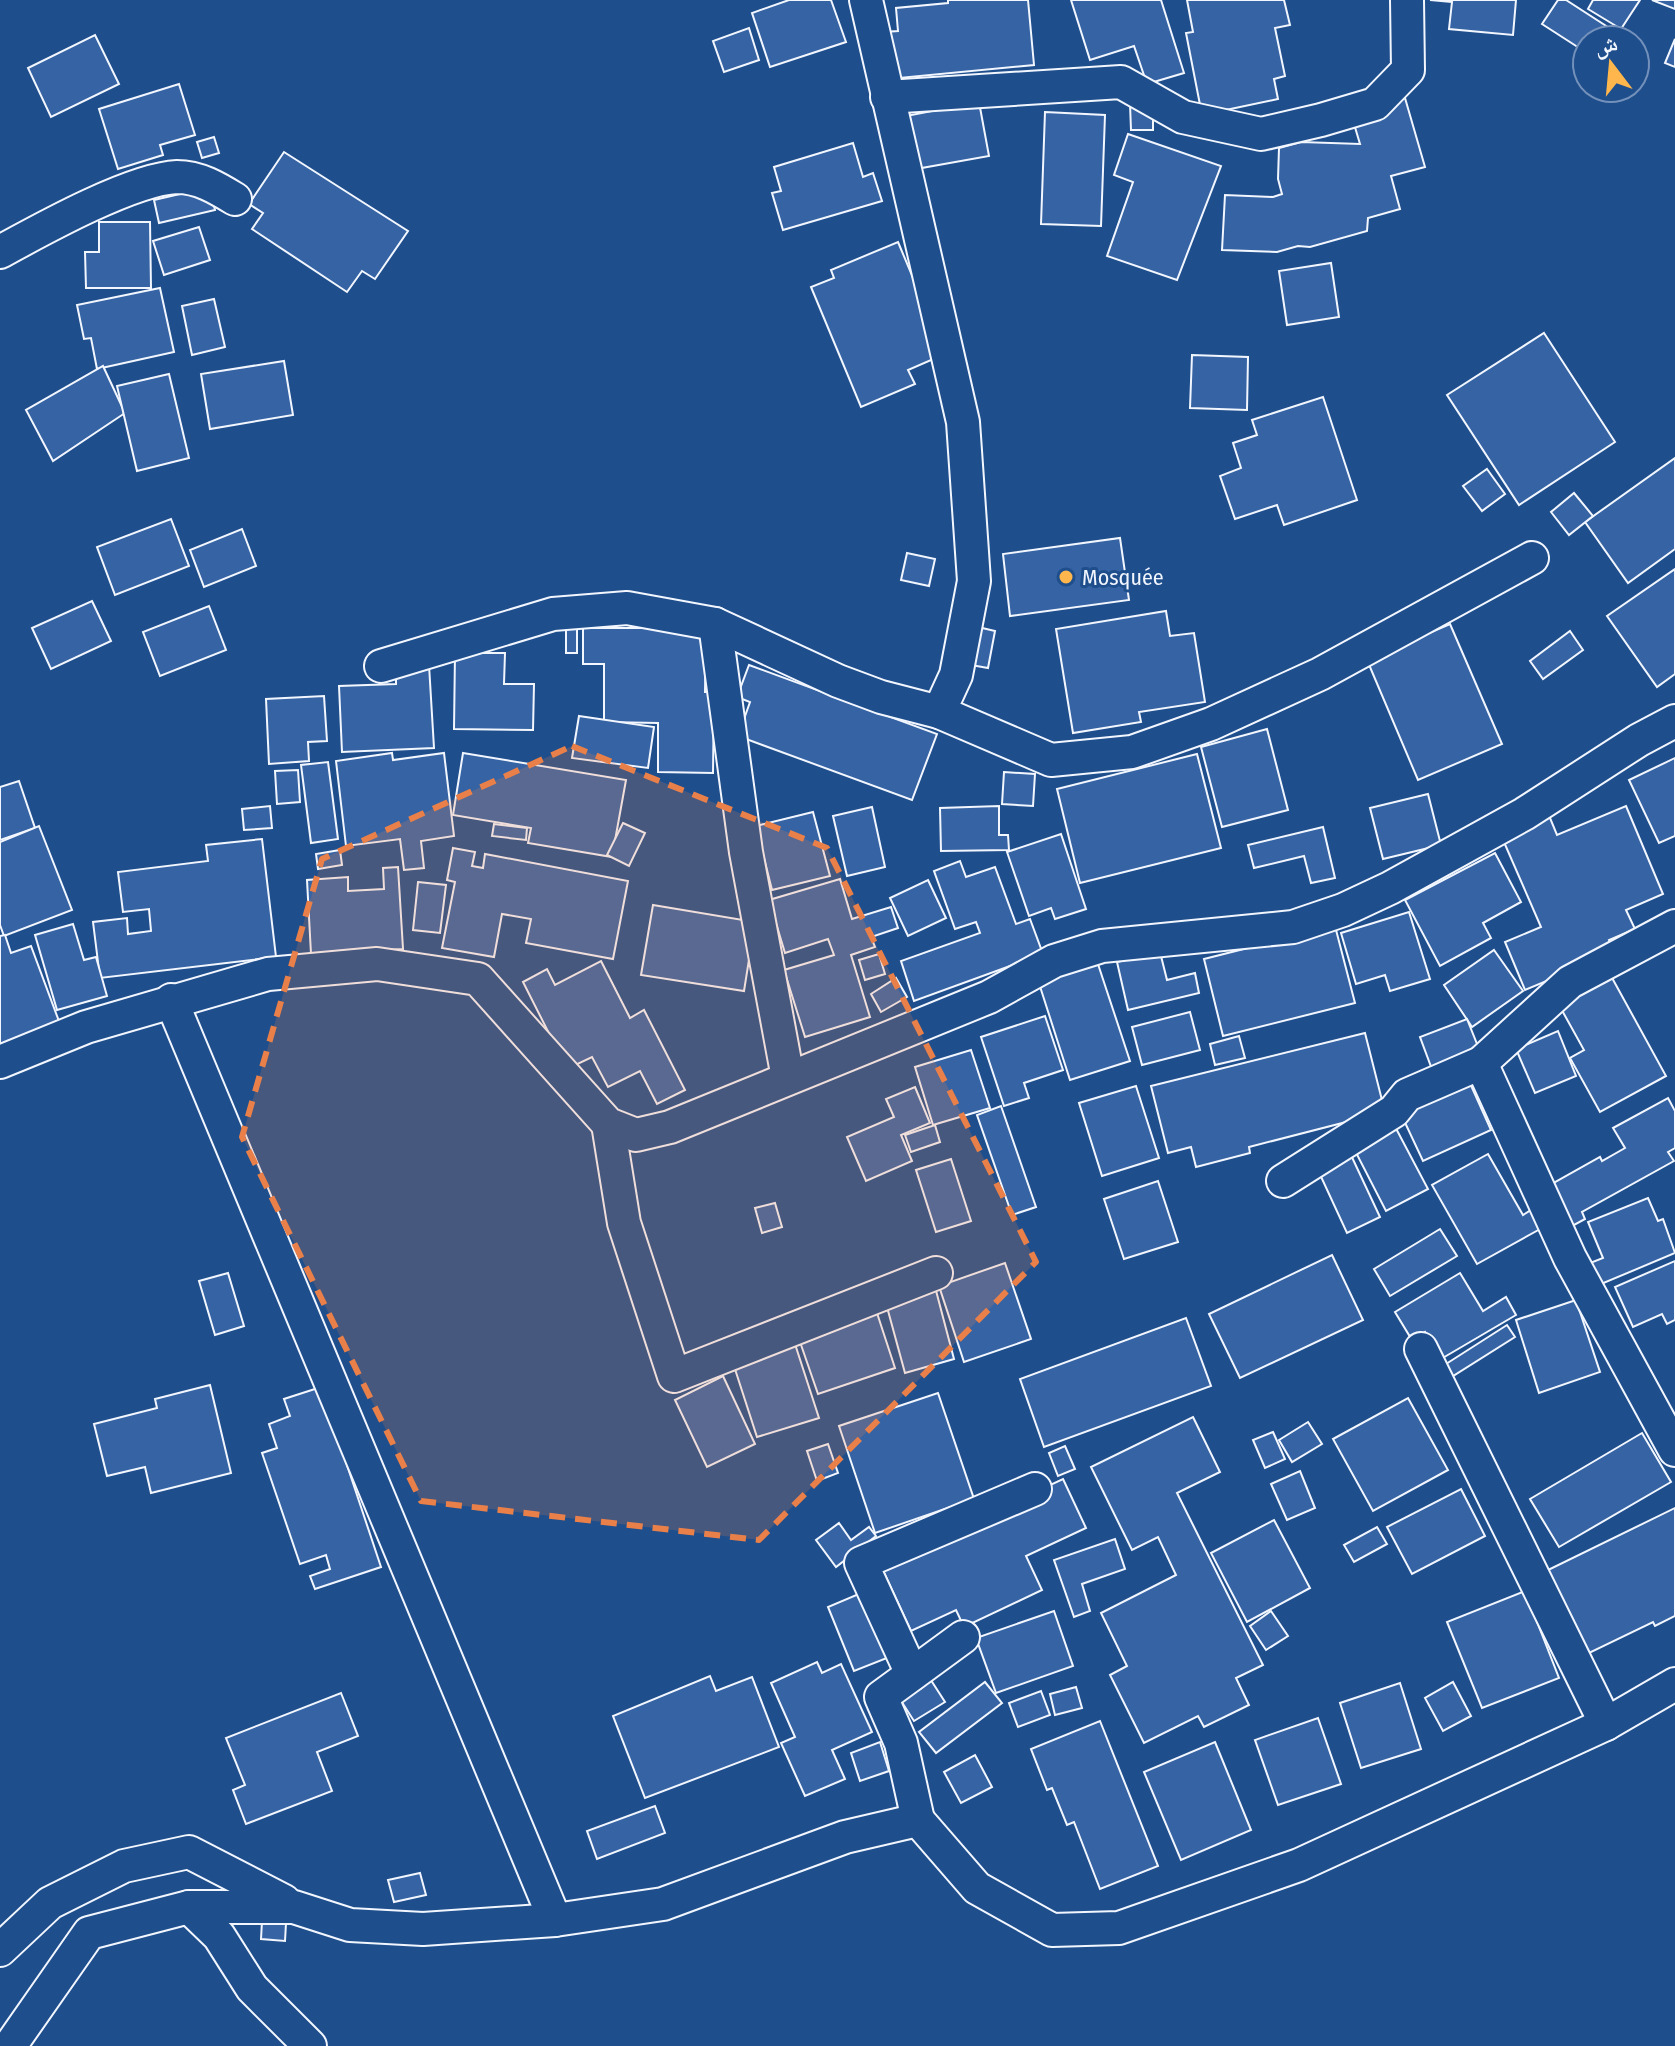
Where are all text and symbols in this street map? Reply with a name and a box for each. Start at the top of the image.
north arrow [1571,24,1651,104]
text: ش [1591,29,1621,61]
place label: Mosquée [1082,564,1164,591]
marker: Mosquée [1057,568,1075,586]

